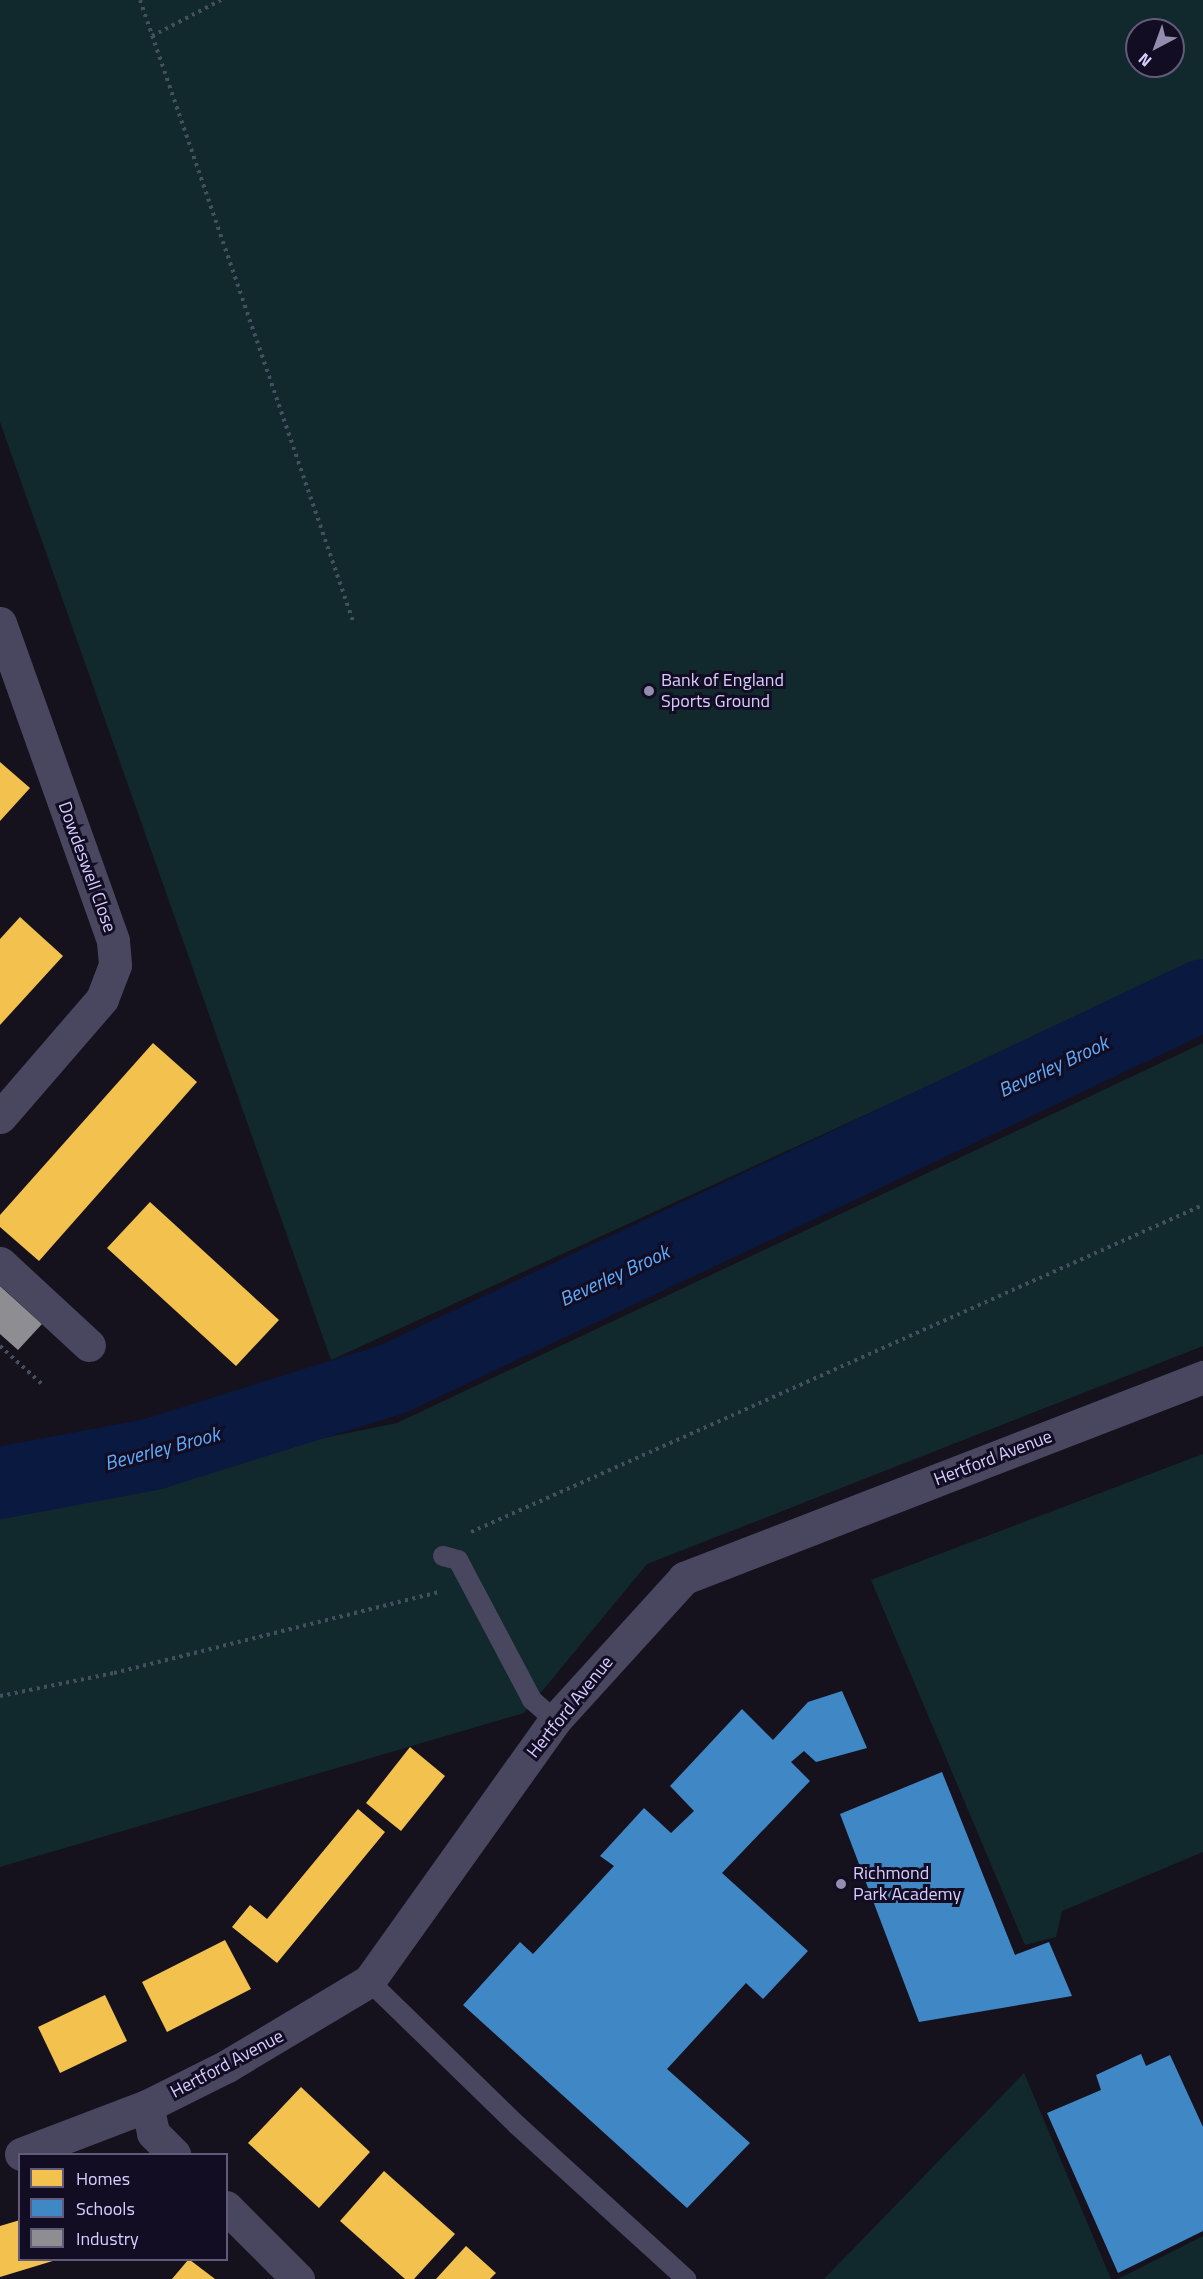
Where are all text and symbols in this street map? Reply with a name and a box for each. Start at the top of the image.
north arrow [1125,18,1185,78]
text: N [1132,47,1157,73]
place label: Bank of England Sports Ground [661,670,784,712]
marker: Bank of England Sports Ground [642,684,656,698]
street label: Dowdeswell Close [53,799,121,935]
water label: Beverley Brook [994,1030,1112,1102]
water label: Beverley Brook [555,1239,673,1311]
water label: Beverley Brook [102,1421,222,1475]
street label: Hertford Avenue [931,1426,1055,1490]
street label: Hertford Avenue [522,1652,618,1762]
place label: Richmond Park Academy [853,1863,961,1906]
marker: Richmond Park Academy [834,1877,848,1891]
street label: Hertford Avenue [167,2025,287,2103]
legend [18,2153,228,2261]
text: Homes [76,2165,130,2192]
text: Schools [76,2195,135,2222]
text: Industry [76,2225,139,2252]

